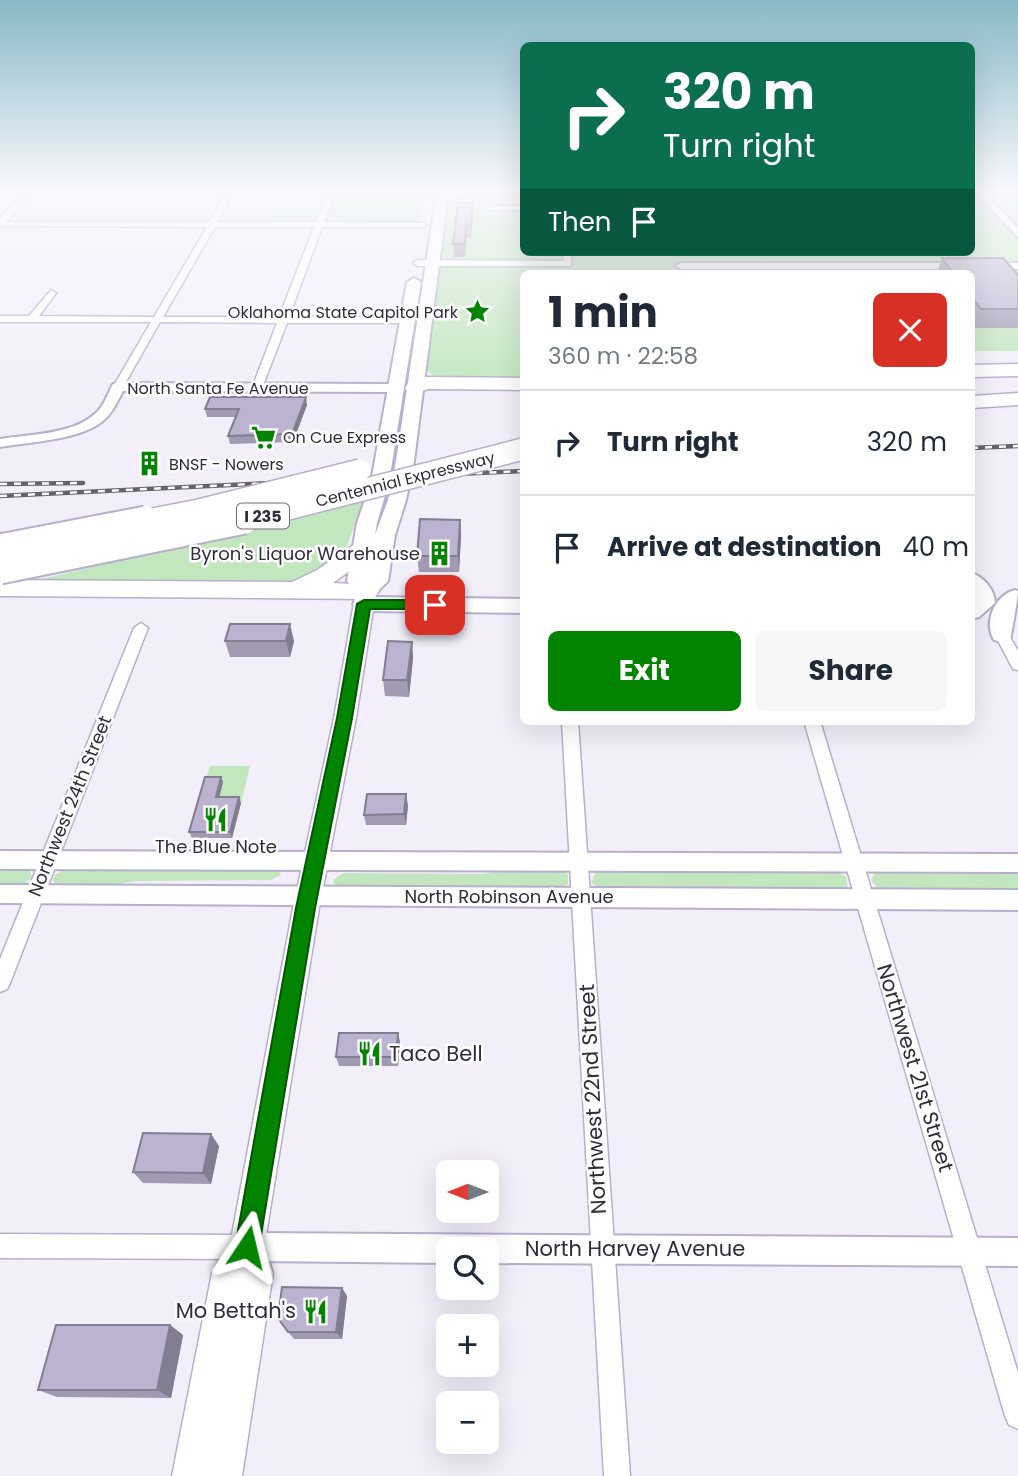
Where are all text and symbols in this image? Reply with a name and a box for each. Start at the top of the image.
text: 320 m [663,58,815,126]
icon: right [548,70,639,161]
text: Turn right [663,123,815,168]
icon: arrive [625,203,663,241]
text: Then [548,204,611,240]
text: 1 min [548,283,658,342]
button: close [873,293,947,367]
place icon: Oklahoma State Capitol Park [464,298,492,326]
place label: Oklahoma State Capitol Park [228,301,459,324]
text: 360 m · 22:58 [548,340,698,372]
street label: North Santa Fe Avenue [127,377,309,400]
supermarket icon: On Cue Express [249,423,277,451]
icon: right [548,424,586,462]
text: Turn right [607,424,739,460]
text: 320 m [867,424,947,460]
place label: On Cue Express [283,426,406,449]
street label: Centennial Expressway [313,446,497,513]
building icon: BNSF - Nowers [135,450,163,478]
place label: BNSF - Nowers [169,453,284,476]
road number: I 235 [237,503,289,528]
icon: arrive [548,529,586,567]
text: Arrive at destination [607,529,882,565]
text: 40 m [903,529,969,565]
building icon: Byron's Liquor Warehouse [426,540,454,568]
place label: Byron's Liquor Warehouse [190,541,420,566]
pin [405,575,465,635]
icon: arrive [416,586,454,624]
button: Exit [548,631,741,711]
button: Share [755,631,947,711]
street label: Northwest 24th Street [22,712,117,900]
restaurant icon: The Blue Note [202,806,230,834]
place label: The Blue Note [155,834,277,859]
street label: North Robinson Avenue [404,884,614,909]
street label: Northwest 21st Street [870,960,961,1175]
street label: Northwest 22nd Street [572,983,613,1215]
place label: Taco Bell [389,1039,483,1068]
restaurant icon: Taco Bell [355,1040,383,1068]
north arrow [436,1160,499,1223]
map controls [436,1160,499,1454]
position arrow [210,1210,284,1284]
street label: North Harvey Avenue [525,1234,745,1263]
button: search [436,1237,499,1300]
place label: Mo Bettah's [176,1296,296,1325]
restaurant icon: Mo Bettah's [302,1297,330,1325]
button: + [436,1314,499,1377]
button: − [436,1391,499,1454]

